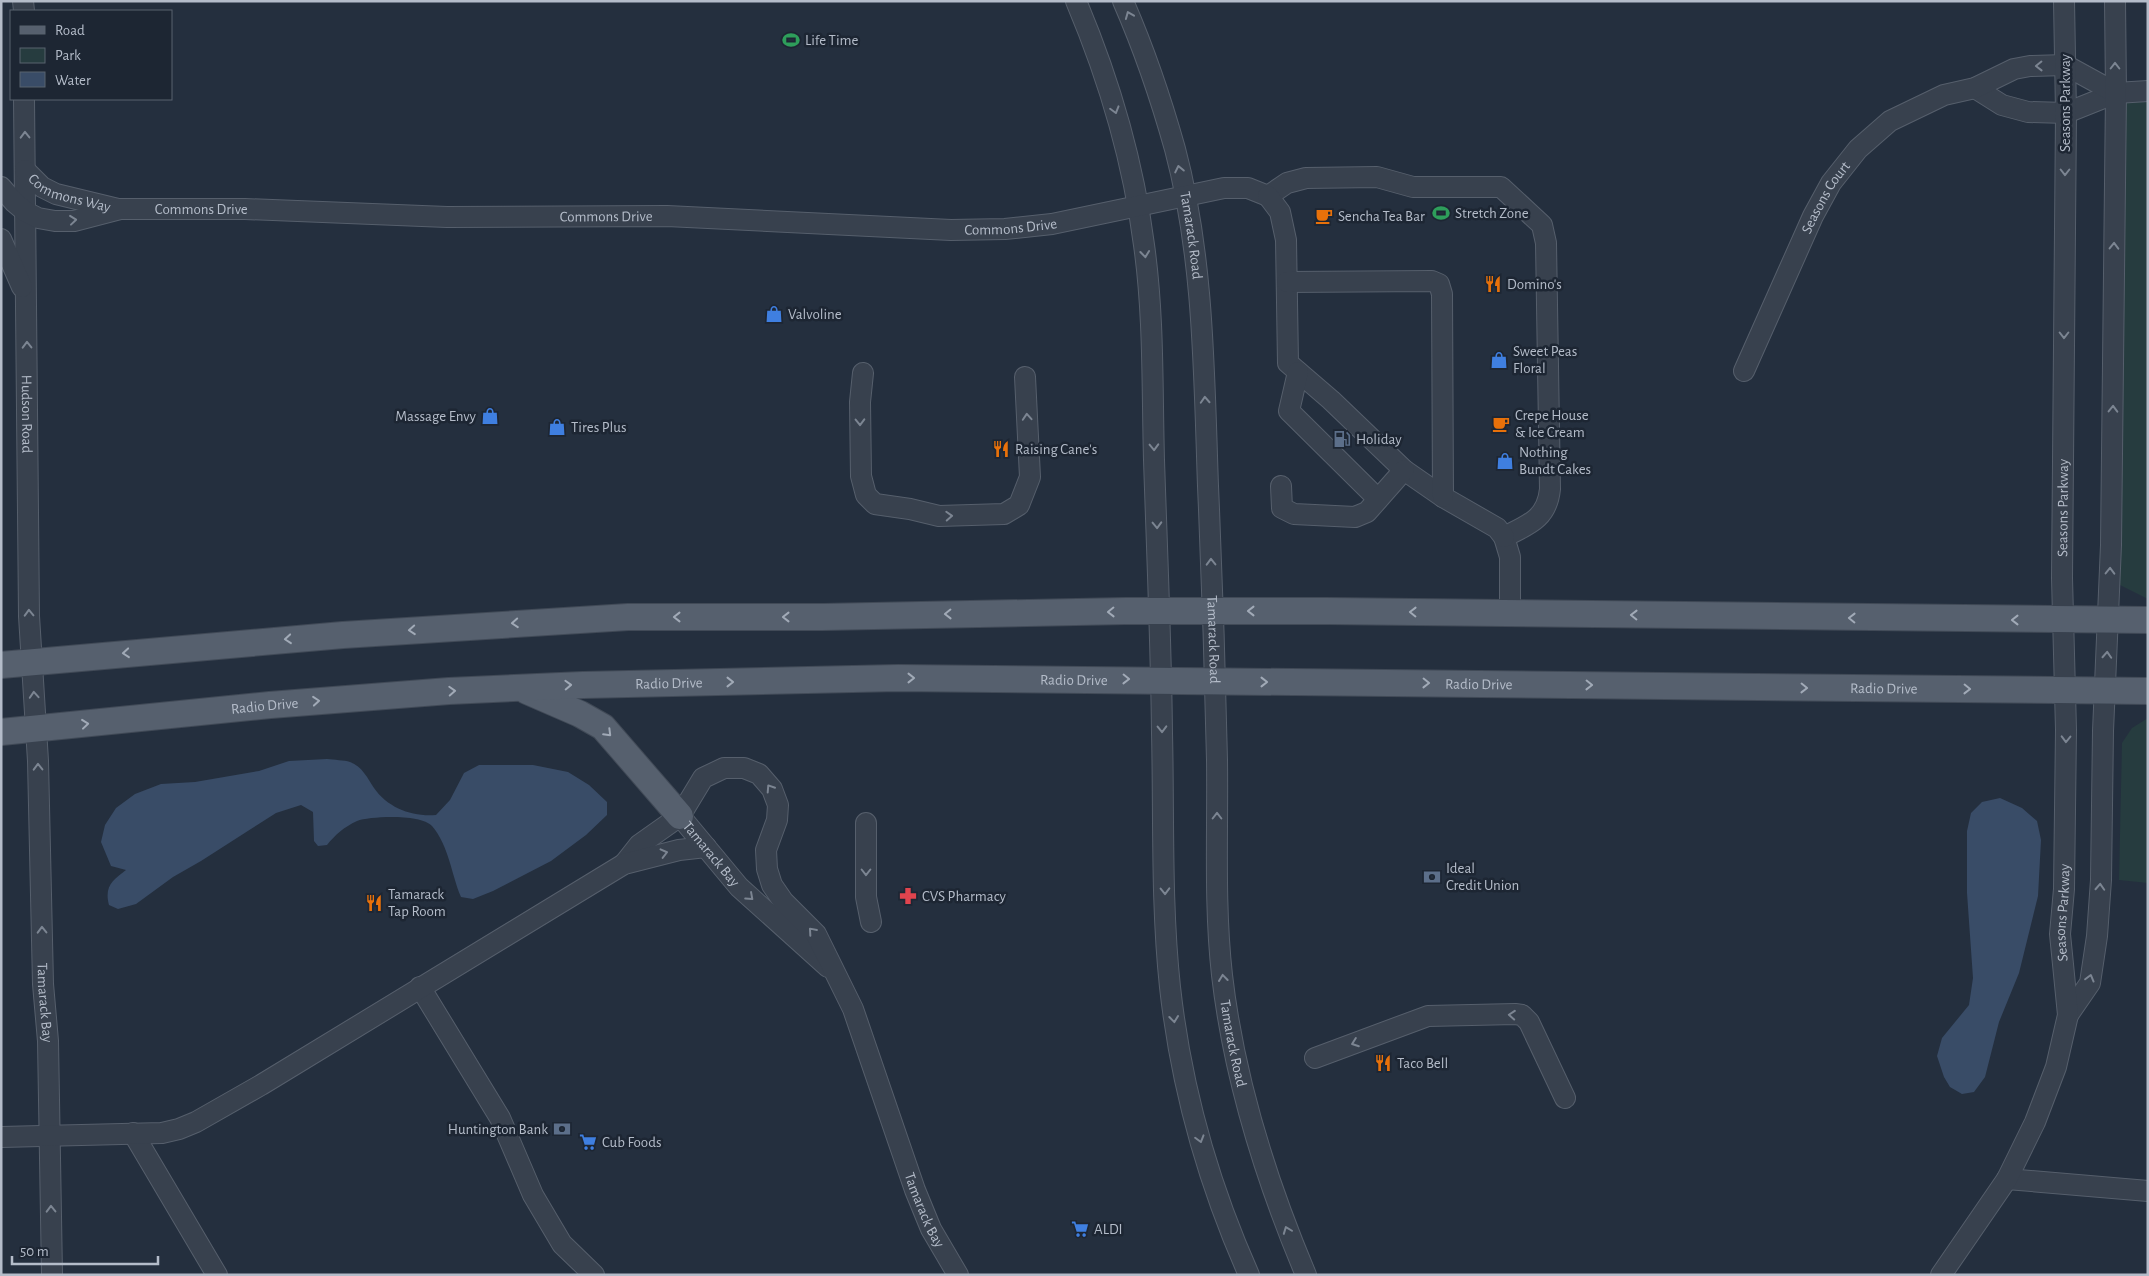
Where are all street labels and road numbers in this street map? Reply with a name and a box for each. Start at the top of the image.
street label: Seasons Parkway [2058,53,2073,152]
street label: Seasons Court [1799,158,1853,236]
street label: Commons Way [26,171,113,215]
street label: Tamarack Road [1178,190,1205,280]
street label: Commons Drive [155,202,248,217]
street label: Commons Drive [560,209,653,224]
street label: Commons Drive [964,216,1058,237]
street label: Hudson Road [19,375,35,453]
street label: Seasons Parkway [2055,458,2071,557]
street label: Tamarack Road [1205,595,1223,684]
street label: Radio Drive [1040,672,1108,688]
street label: Radio Drive [635,675,703,691]
street label: Radio Drive [1445,676,1513,692]
street label: Radio Drive [1850,680,1918,696]
street label: Radio Drive [230,695,299,716]
street label: Tamarack Bay [680,818,743,890]
street label: Seasons Parkway [2052,863,2072,962]
street label: Tamarack Bay [35,963,56,1044]
street label: Tamarack Road [1218,999,1250,1089]
street label: Tamarack Bay [902,1171,948,1250]

